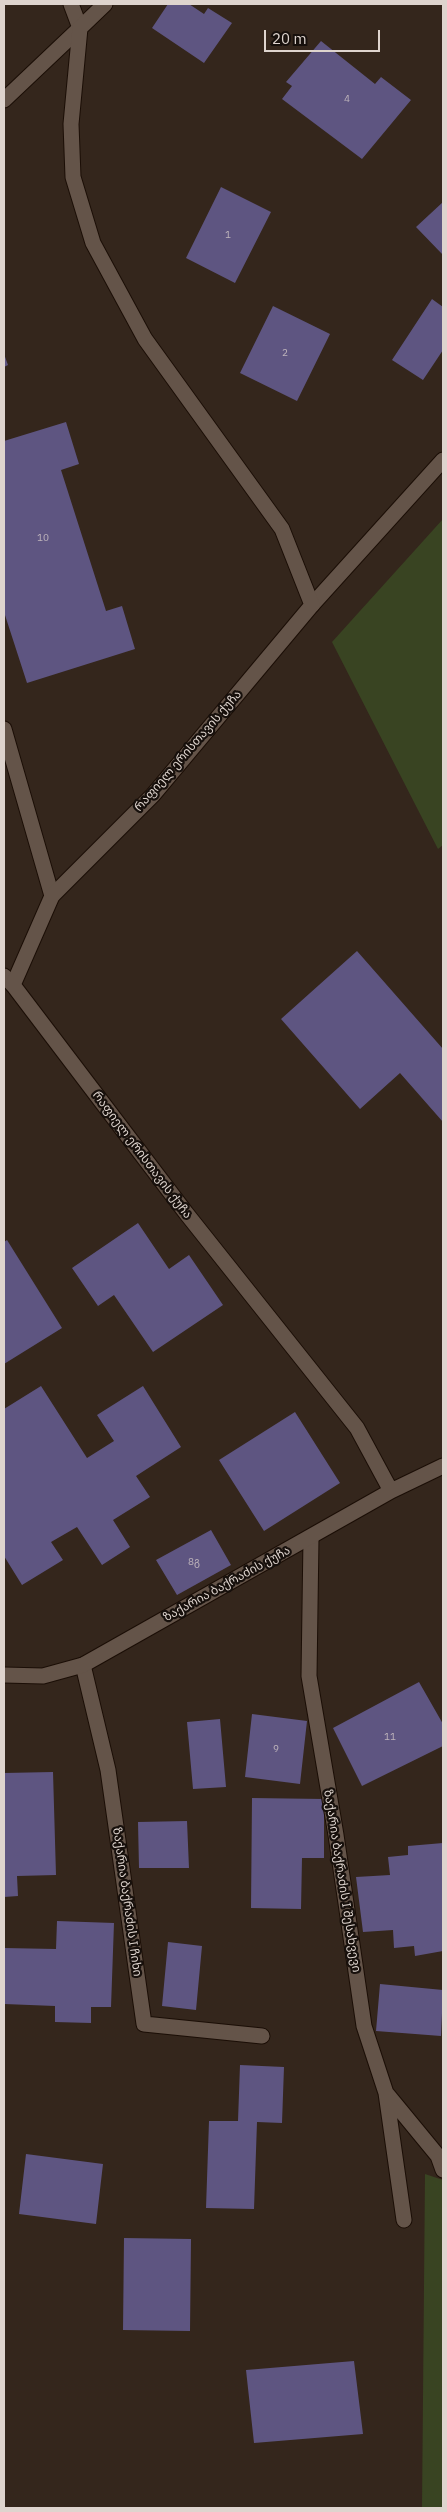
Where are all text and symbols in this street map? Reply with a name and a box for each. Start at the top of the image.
scale bar [267,20,383,52]
text: 20 m [272,29,307,48]
house number: 4 [344,93,350,105]
house number: 1 [225,229,231,241]
house number: 2 [282,347,288,359]
house number: 10 [37,532,49,544]
street label: რაფიელ ერისთავის ქუჩა [131,687,245,815]
street label: რაფიელ ერისთავის ქუჩა [89,1088,195,1222]
street label: ზაქარია ბაქრაძის ქუჩა [161,1543,293,1625]
house number: 8გ [188,1556,200,1568]
house number: 11 [384,1731,396,1743]
house number: 9 [273,1743,279,1755]
street label: ზაქარია ბაქრაძის I შესახვევი [320,1789,364,1973]
street label: ზაქარია ბაქრაძის I ჩიხი [109,1827,145,1977]

